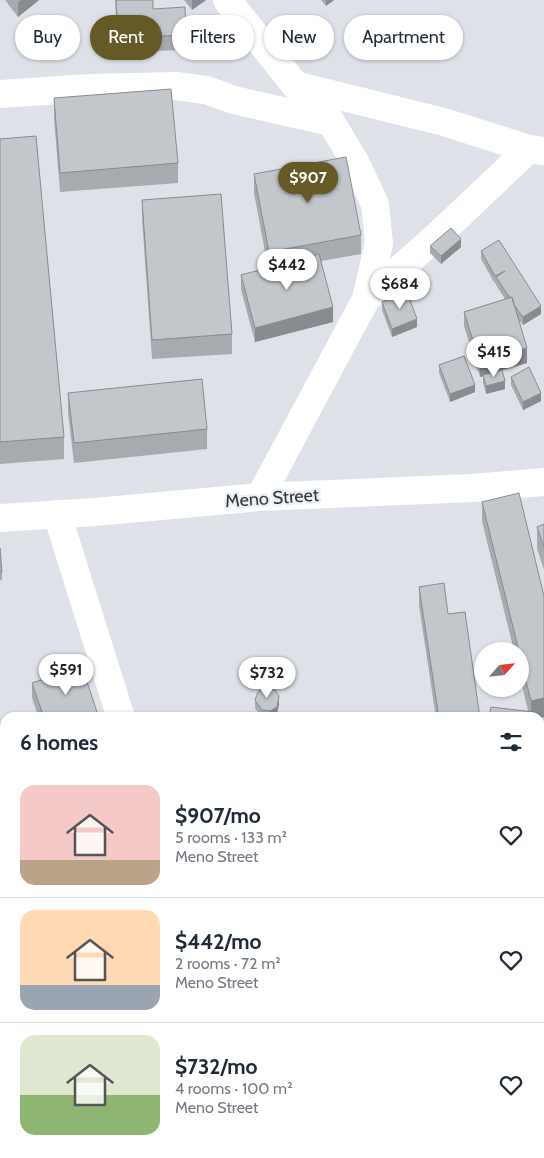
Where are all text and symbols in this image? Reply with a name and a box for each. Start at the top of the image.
chip: Buy [15,15,80,60]
chip: Rent [90,15,162,60]
chip: Filters [172,15,254,60]
chip: New [264,15,334,60]
chip: Apartment [344,15,463,60]
pin: $907 [278,162,338,204]
text: $907 [289,168,327,187]
pin: $442 [257,248,317,291]
text: $442 [268,255,306,274]
pin: $684 [370,268,430,310]
text: $684 [381,274,419,293]
pin: $415 [464,336,524,378]
text: $415 [477,342,511,361]
street label: Meno Street [224,484,320,512]
north arrow [474,642,529,698]
map controls [474,642,529,697]
pin: $591 [36,654,96,696]
pin: $732 [237,656,297,699]
text: $591 [50,660,82,679]
text: $732 [250,663,284,682]
icon: filters [497,728,525,756]
text: 6 homes [20,730,98,755]
text: $907/mo [175,803,261,828]
icon: home [60,805,120,865]
icon: heart [497,821,525,849]
text: 5 rooms · 133 m² [175,828,287,847]
text: Meno Street [175,847,258,866]
text: $442/mo [175,929,262,954]
icon: home [60,930,120,990]
icon: heart [497,946,525,974]
text: 2 rooms · 72 m² [175,954,280,973]
text: Meno Street [175,973,258,992]
text: $732/mo [175,1054,258,1079]
icon: home [60,1055,120,1115]
icon: heart [497,1071,525,1099]
text: 4 rooms · 100 m² [175,1079,292,1098]
text: Meno Street [175,1098,258,1117]

